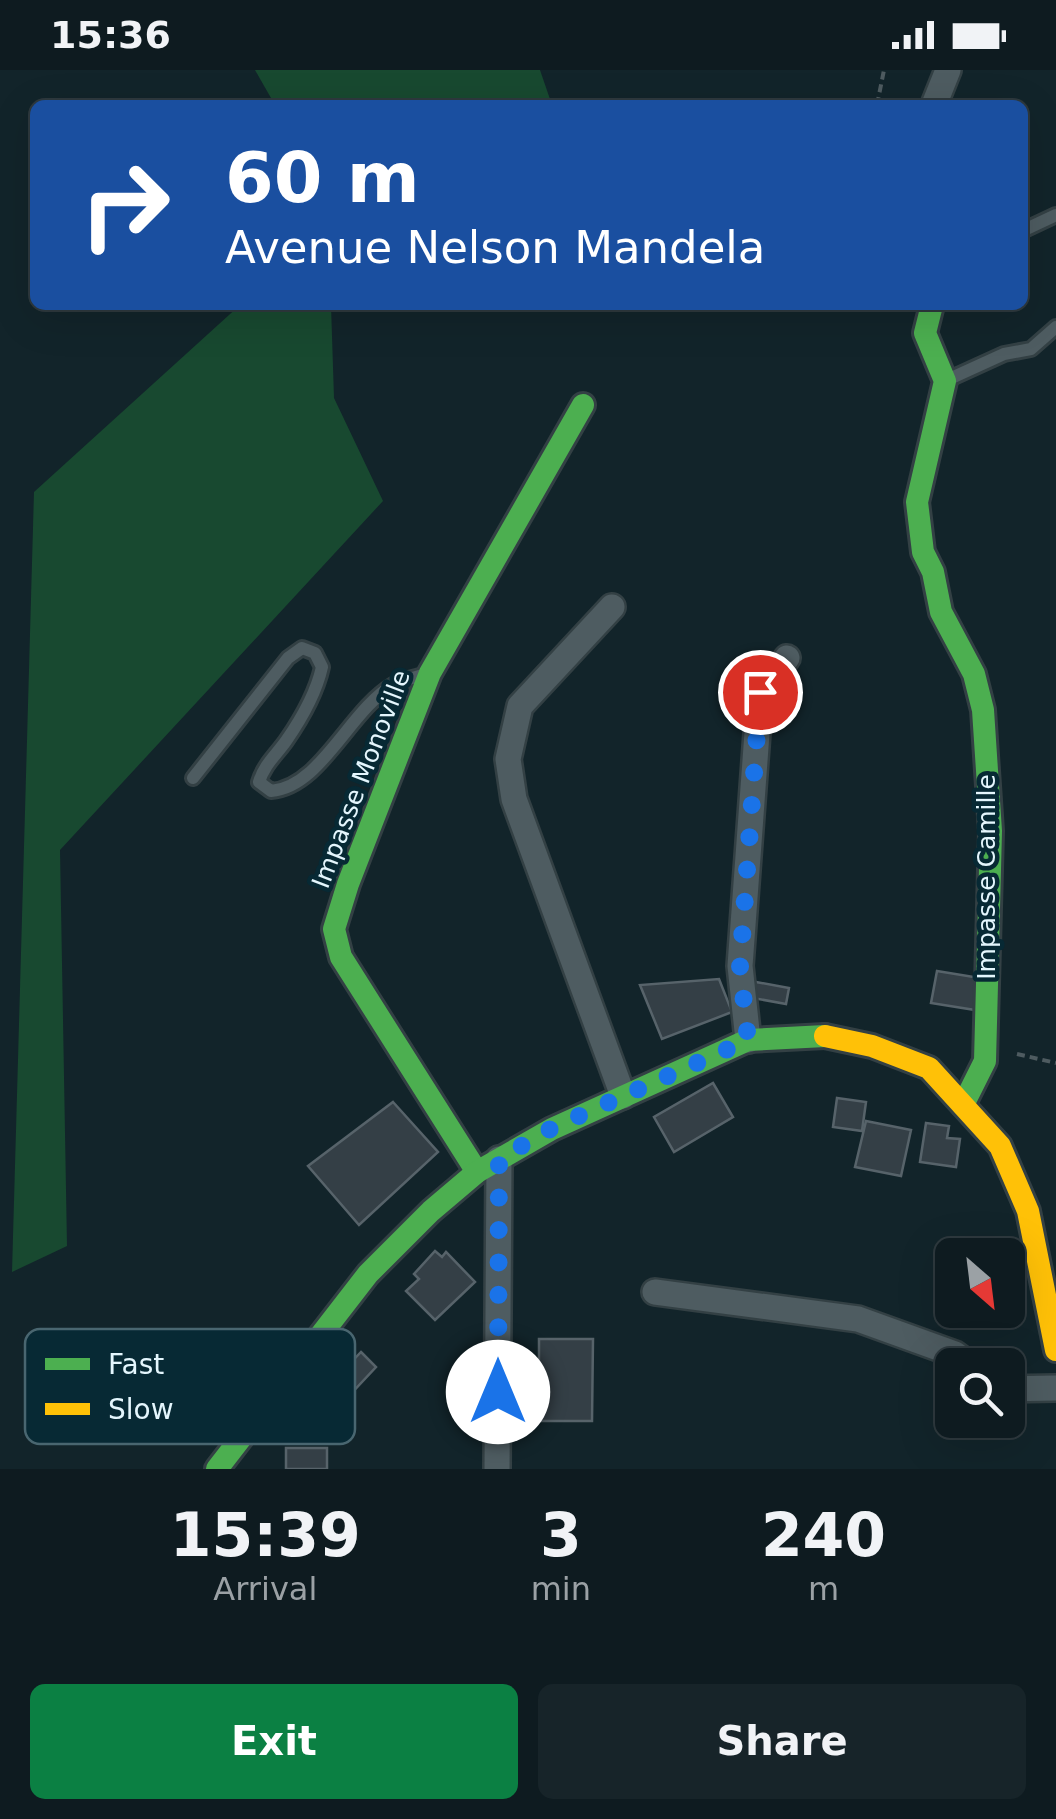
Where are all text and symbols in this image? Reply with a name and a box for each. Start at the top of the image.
text: 15:36 [50,13,171,57]
text: 60 m [225,137,420,219]
icon: right [60,140,190,270]
text: Avenue Nelson Mandela [225,221,765,274]
pin [718,650,803,735]
icon: arrive [733,665,788,720]
street label: Impasse Monoville [306,666,416,892]
street label: Impasse Camille [972,774,1001,980]
north arrow [935,1238,1025,1328]
map controls [935,1238,1025,1438]
legend [25,1329,355,1444]
position arrow [446,1340,550,1444]
text: Fast [108,1348,164,1381]
button: search [935,1348,1025,1438]
text: Slow [108,1393,174,1426]
text: 15:39 [170,1500,361,1570]
text: 3 [540,1500,582,1570]
text: 240 [761,1500,886,1570]
text: Arrival [213,1570,317,1608]
text: min [531,1570,591,1608]
text: m [808,1570,839,1608]
button: Exit [30,1684,518,1799]
button: Share [538,1684,1026,1799]

